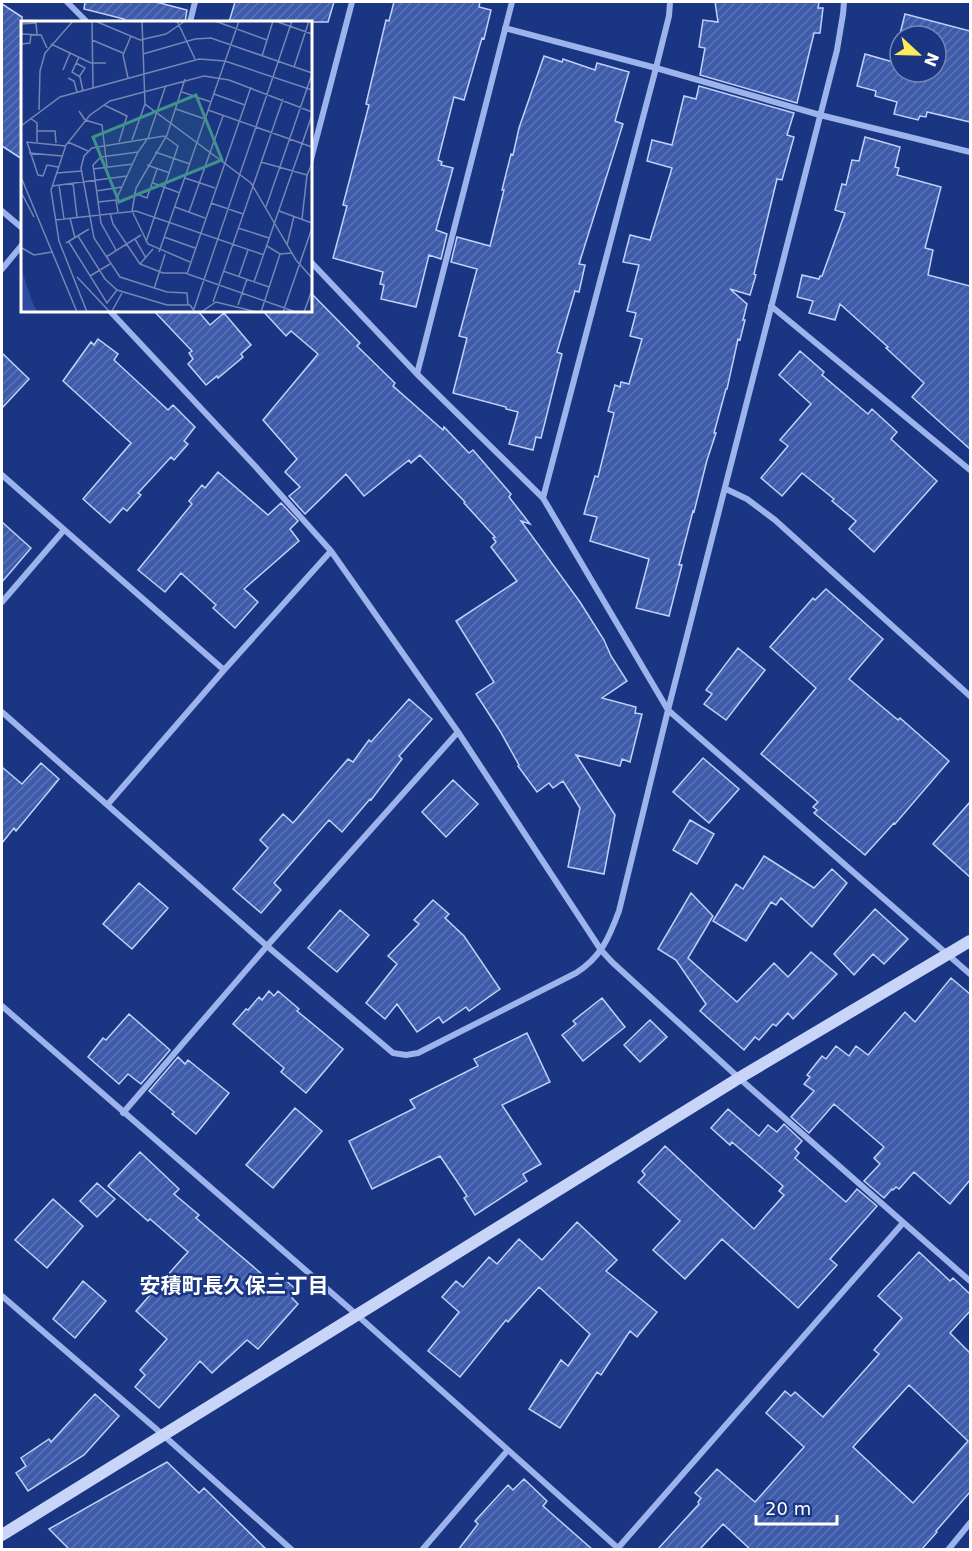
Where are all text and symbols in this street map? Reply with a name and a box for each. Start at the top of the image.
inset map [21,21,312,312]
north arrow [888,24,948,84]
text: N [920,50,943,69]
district label: 安積町長久保三丁目 [140,1274,329,1298]
scale bar [756,1488,837,1526]
text: 20 m [765,1498,811,1519]

